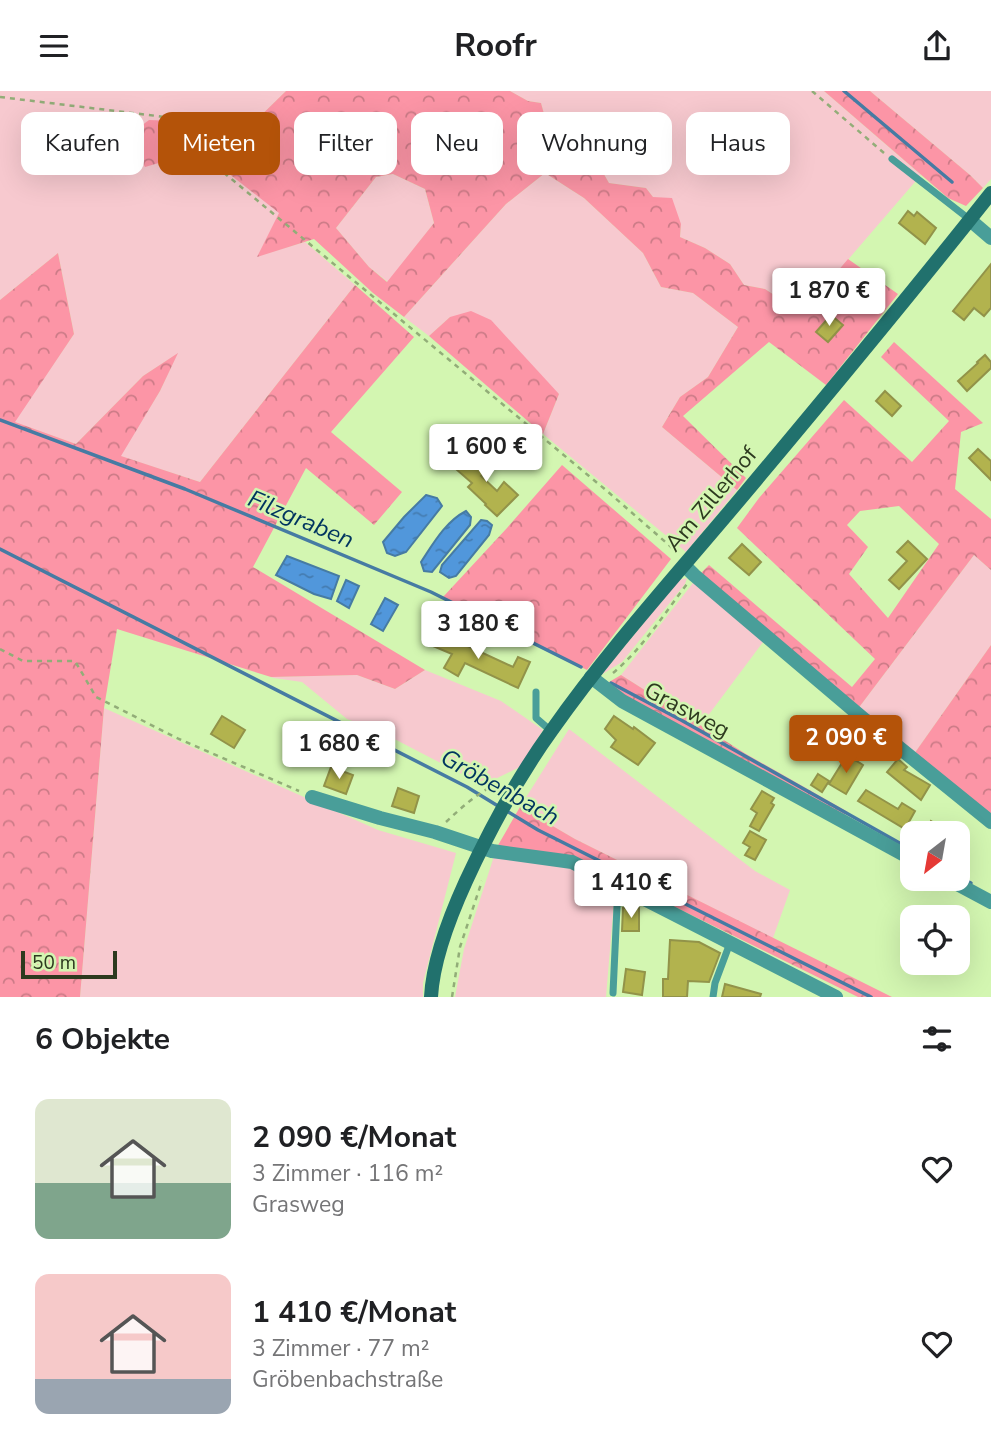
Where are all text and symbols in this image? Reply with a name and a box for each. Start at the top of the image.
text: Roofr [454,24,537,67]
icon: menu [35,27,73,65]
icon: share [918,27,956,65]
chip: Kaufen [21,112,144,175]
chip: Mieten [158,112,280,175]
chip: Filter [294,112,397,175]
chip: Neu [411,112,503,175]
chip: Wohnung [517,112,672,175]
chip: Haus [686,112,790,175]
pin: 1 870 € [764,268,894,328]
text: 1 870 € [788,275,870,306]
pin: 1 600 € [421,425,551,484]
text: 1 600 € [445,431,527,462]
street label: Am Zillerhof [658,440,764,558]
water label: Filzgraben [243,482,359,556]
pin: 3 180 € [413,601,543,661]
text: 3 180 € [437,608,519,639]
street label: Grasweg [639,675,735,745]
pin: 2 090 € [781,715,911,775]
pin: 1 680 € [274,721,404,781]
text: 2 090 € [805,722,887,753]
text: 1 680 € [298,728,380,759]
water label: Gröbenbach [435,741,565,833]
north arrow [900,821,970,891]
map controls [900,821,970,975]
pin: 1 410 € [566,861,696,920]
text: 1 410 € [590,867,672,898]
button: locate [900,905,970,975]
scale bar [21,948,117,980]
text: 50 m [32,950,76,976]
text: 6 Objekte [35,1019,170,1060]
icon: filters [918,1020,956,1058]
text: 2 090 €/Monat [252,1117,456,1158]
icon: home [91,1127,175,1211]
icon: heart [918,1150,956,1188]
text: 3 Zimmer · 116 m² [252,1158,443,1189]
text: Grasweg [252,1189,345,1220]
text: 1 410 €/Monat [252,1292,456,1333]
icon: home [91,1302,175,1386]
icon: heart [918,1325,956,1363]
text: 3 Zimmer · 77 m² [252,1333,429,1364]
text: Gröbenbachstraße [252,1364,443,1395]

